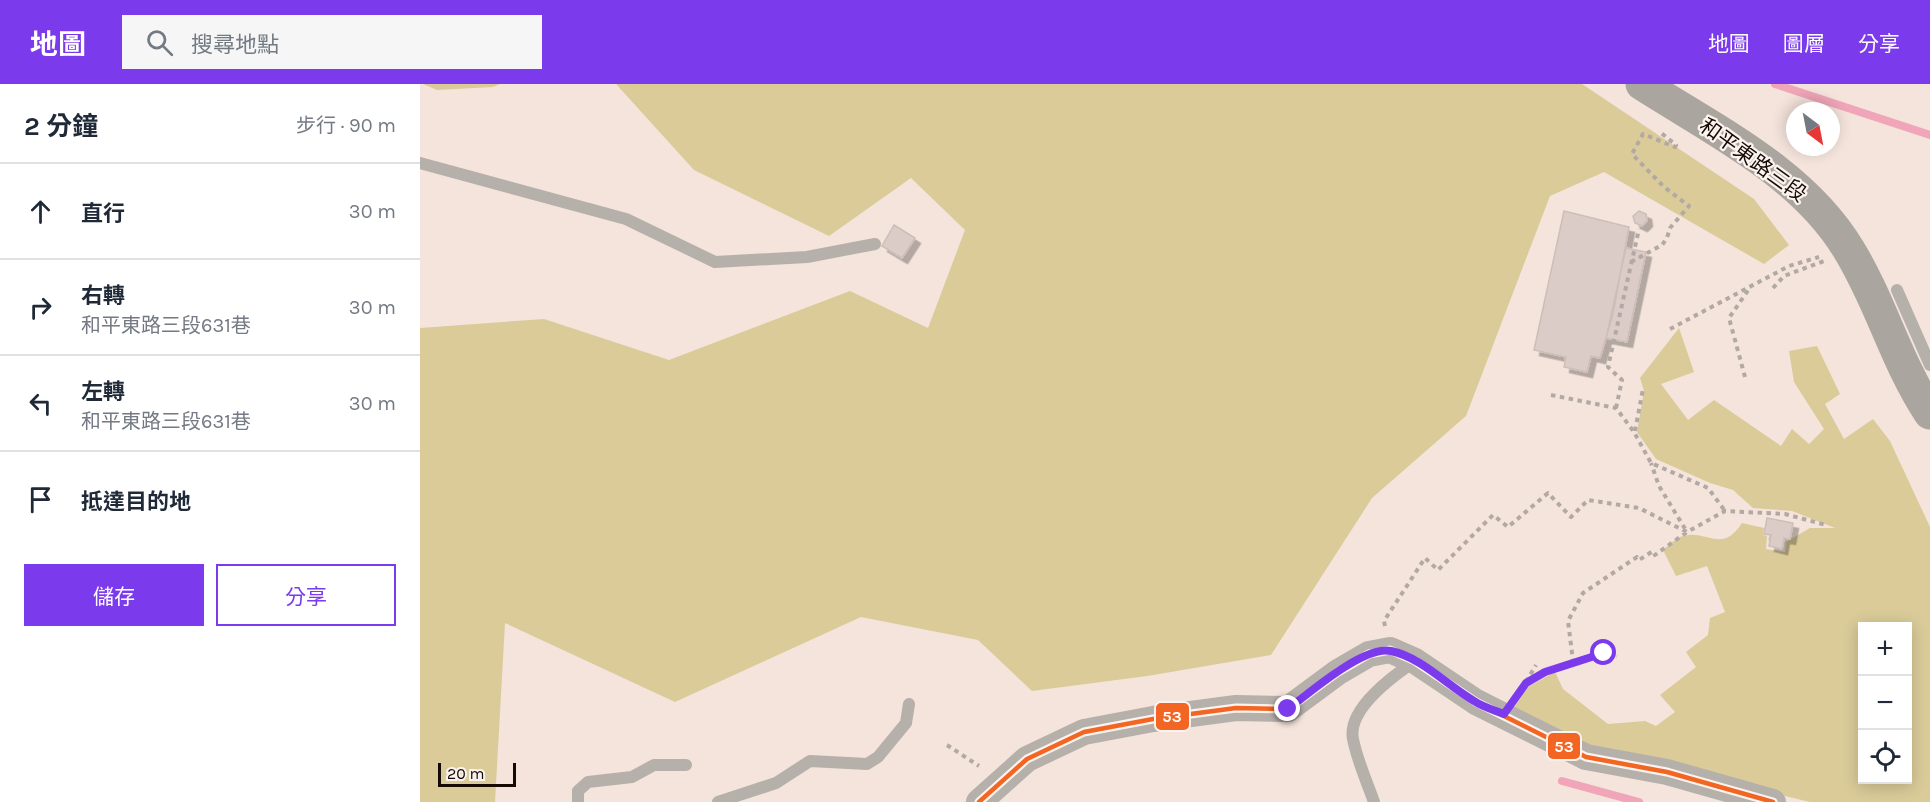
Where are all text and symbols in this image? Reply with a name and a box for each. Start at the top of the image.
search box [122,15,542,69]
icon: search [143,26,176,59]
text: 地圖 [30,28,86,61]
text: 搜尋地點 [191,32,279,58]
text: 地圖 [1708,32,1750,56]
text: 圖層 [1783,32,1825,56]
text: 分享 [1858,32,1900,56]
north arrow [1786,102,1840,156]
text: 2 分鐘 [24,111,98,142]
street label: 和平東路三段 [1695,113,1811,207]
text: 步行 · 90 m [296,114,396,137]
icon: ahead [24,195,57,228]
text: 30 m [349,200,396,223]
text: 直行 [81,201,125,227]
text: 右轉 [81,283,125,309]
icon: right [24,291,57,324]
text: 30 m [349,296,396,319]
text: 和平東路三段631巷 [81,314,251,337]
text: 左轉 [81,379,125,405]
icon: left [24,387,57,420]
text: 30 m [349,392,396,415]
text: 和平東路三段631巷 [81,410,251,433]
icon: arrive [24,483,57,516]
text: 抵達目的地 [81,489,191,515]
button: 儲存 [24,564,204,626]
button: 分享 [216,564,396,626]
map controls [1858,622,1912,784]
button: + [1858,622,1912,676]
route start [1590,639,1616,665]
button: − [1858,676,1912,730]
route end [1274,695,1300,721]
line badge: 53 [1155,702,1190,731]
text: 53 [1162,707,1182,726]
button: locate [1858,730,1912,784]
line badge: 53 [1547,732,1581,760]
text: 53 [1554,737,1574,756]
scale bar [438,760,516,788]
text: 20 m [447,764,485,783]

